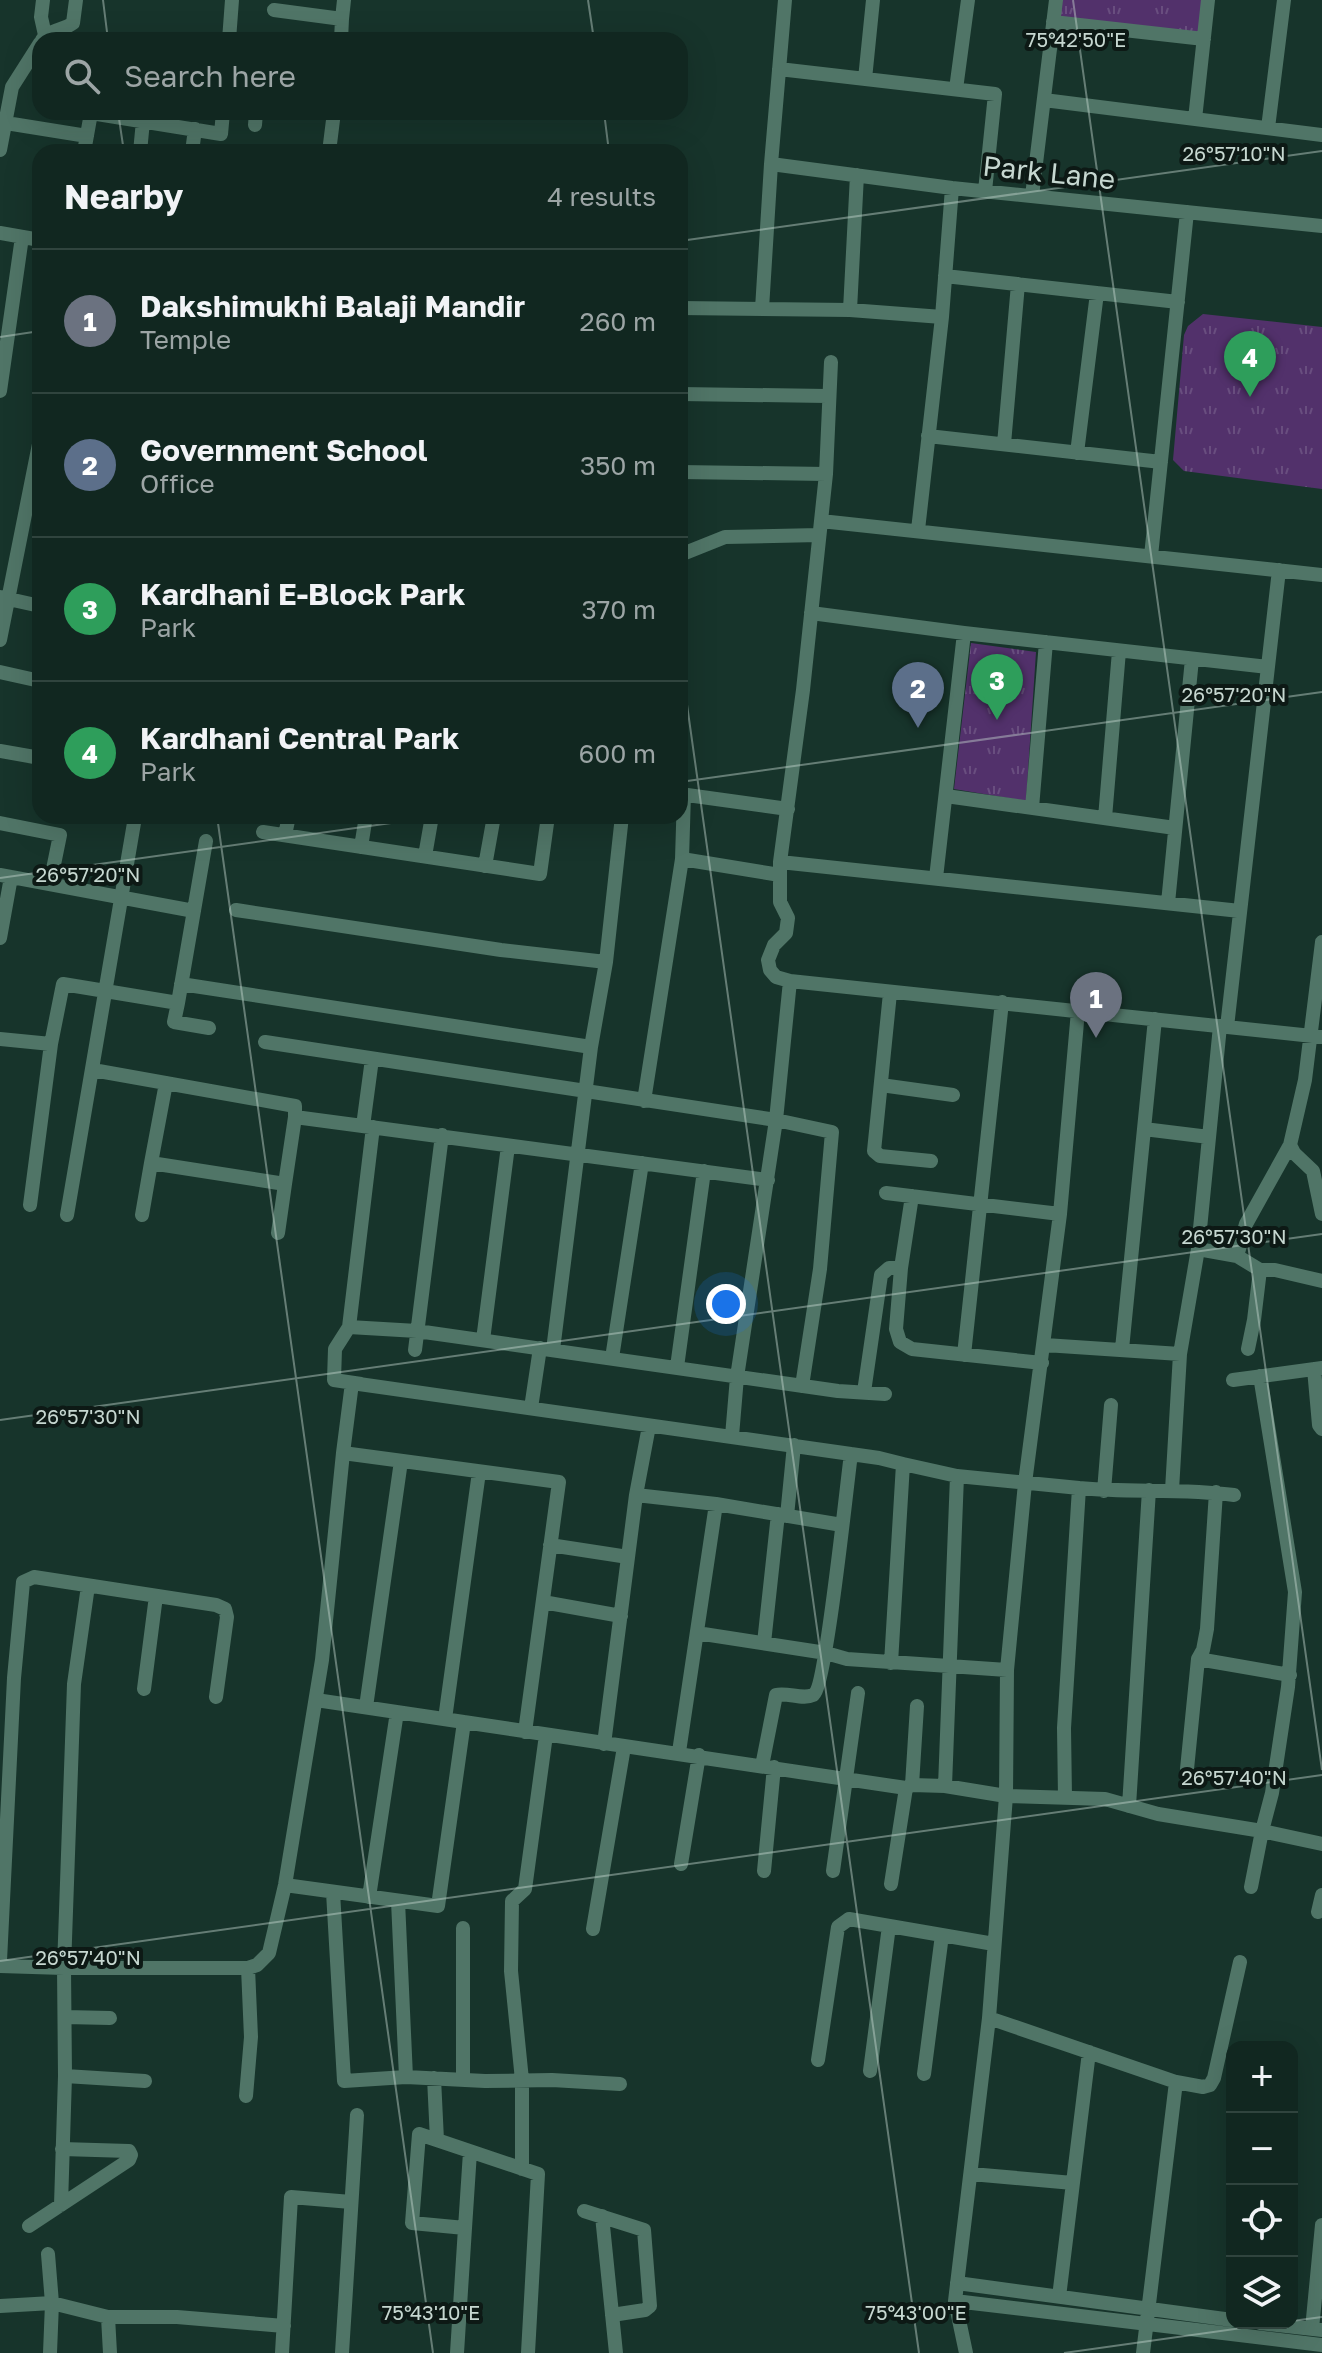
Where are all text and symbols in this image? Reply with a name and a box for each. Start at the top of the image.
text: 75°42'50"E [1026,27,1126,51]
search box [32,32,688,120]
icon: search [60,54,104,98]
text: Search here [124,58,296,94]
text: 26°57'10"N [1182,141,1286,165]
street label: Park Lane [981,149,1117,195]
text: Nearby [64,176,184,216]
text: 4 results [547,181,656,212]
text: Dakshimukhi Balaji Mandir [140,288,525,324]
text: 1 [83,306,97,337]
text: 260 m [580,306,656,337]
text: Temple [140,324,231,355]
pin: 4 [1224,331,1276,397]
text: Government School [140,432,428,468]
text: 2 [82,450,98,481]
text: 350 m [580,450,656,481]
text: Office [140,468,215,499]
text: Kardhani E-Block Park [140,576,465,612]
text: 3 [82,594,98,625]
text: 370 m [581,594,656,625]
text: Park [140,612,196,643]
pin: 3 [971,654,1023,720]
pin: 2 [892,662,944,728]
text: 26°57'20"N [1181,682,1287,706]
text: Kardhani Central Park [140,720,459,756]
text: 4 [82,738,98,769]
text: 600 m [579,738,656,769]
text: Park [140,756,196,787]
text: 26°57'20"N [35,862,141,886]
pin: 1 [1070,972,1122,1038]
text: 26°57'30"N [1181,1224,1287,1248]
your location [706,1284,746,1324]
text: 26°57'30"N [35,1404,141,1428]
text: 26°57'40"N [1181,1765,1287,1789]
text: 26°57'40"N [35,1945,141,1969]
map controls [1226,2041,1298,2329]
button: + [1226,2041,1298,2113]
button: − [1226,2113,1298,2185]
button: locate [1226,2185,1298,2257]
button: layers [1226,2257,1298,2329]
text: 75°43'10"E [382,2300,480,2324]
text: 75°43'00"E [865,2300,967,2324]

